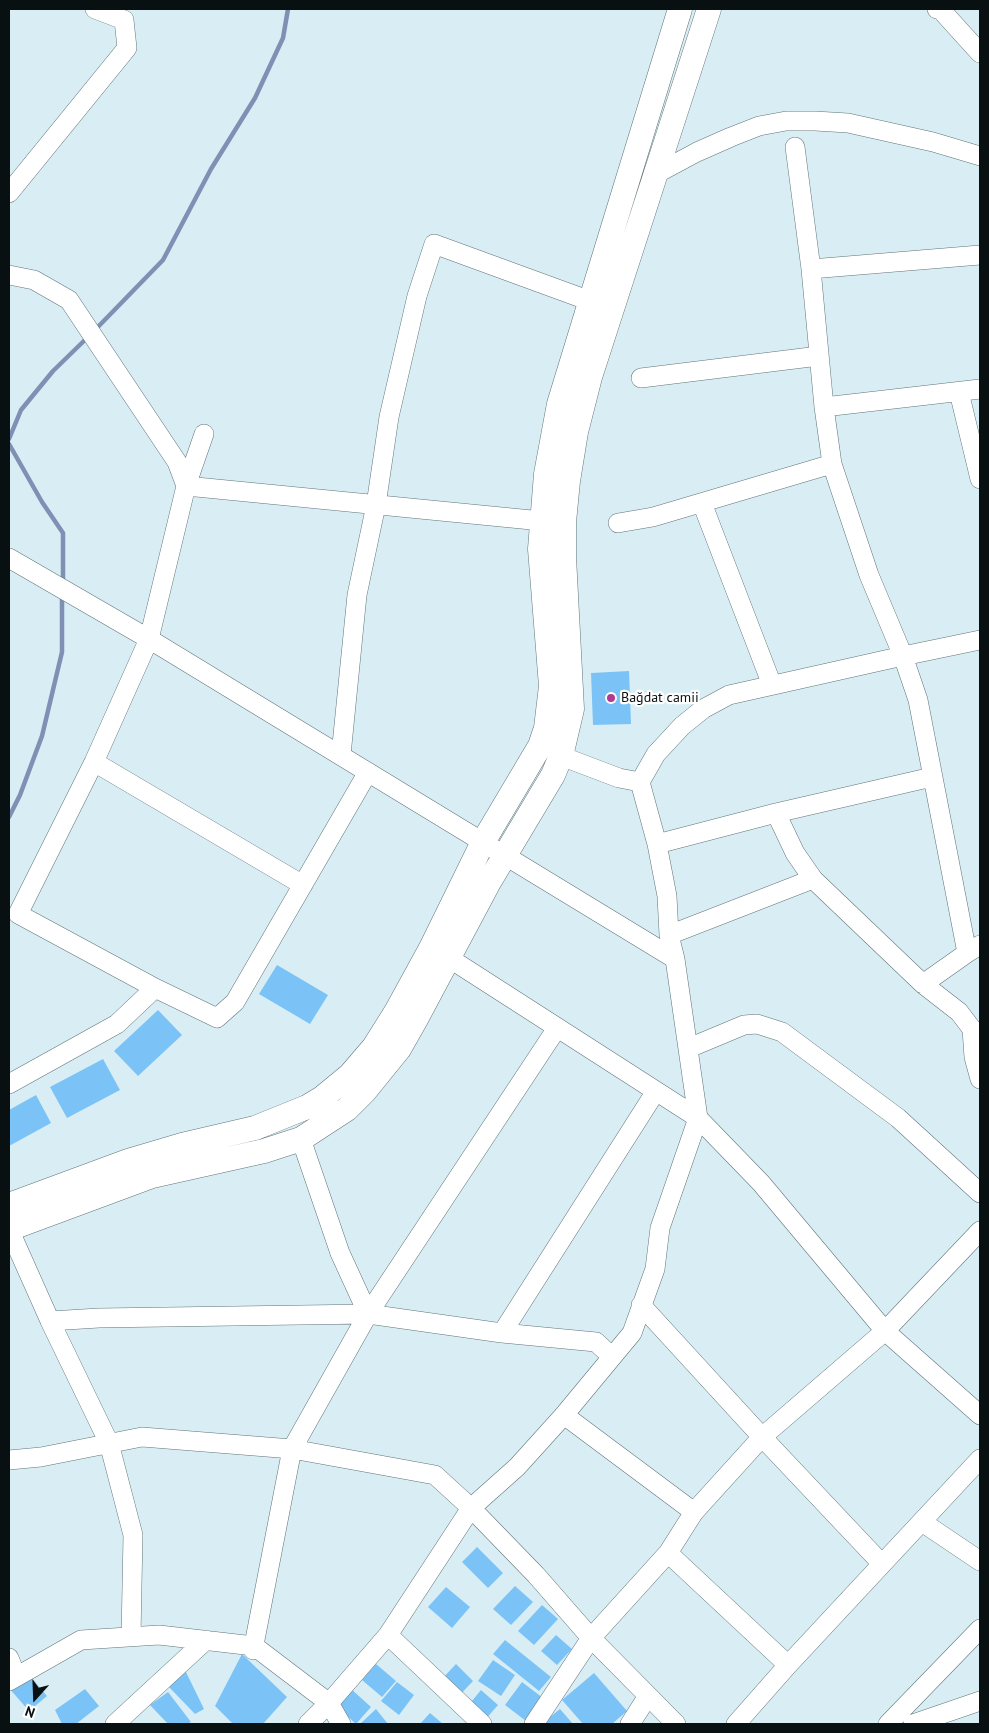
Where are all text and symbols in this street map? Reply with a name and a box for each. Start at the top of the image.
place label: Bağdat camii [621,690,699,706]
marker: Bağdat camii [605,692,617,704]
north arrow [10,1673,60,1723]
text: N [22,1702,37,1722]

